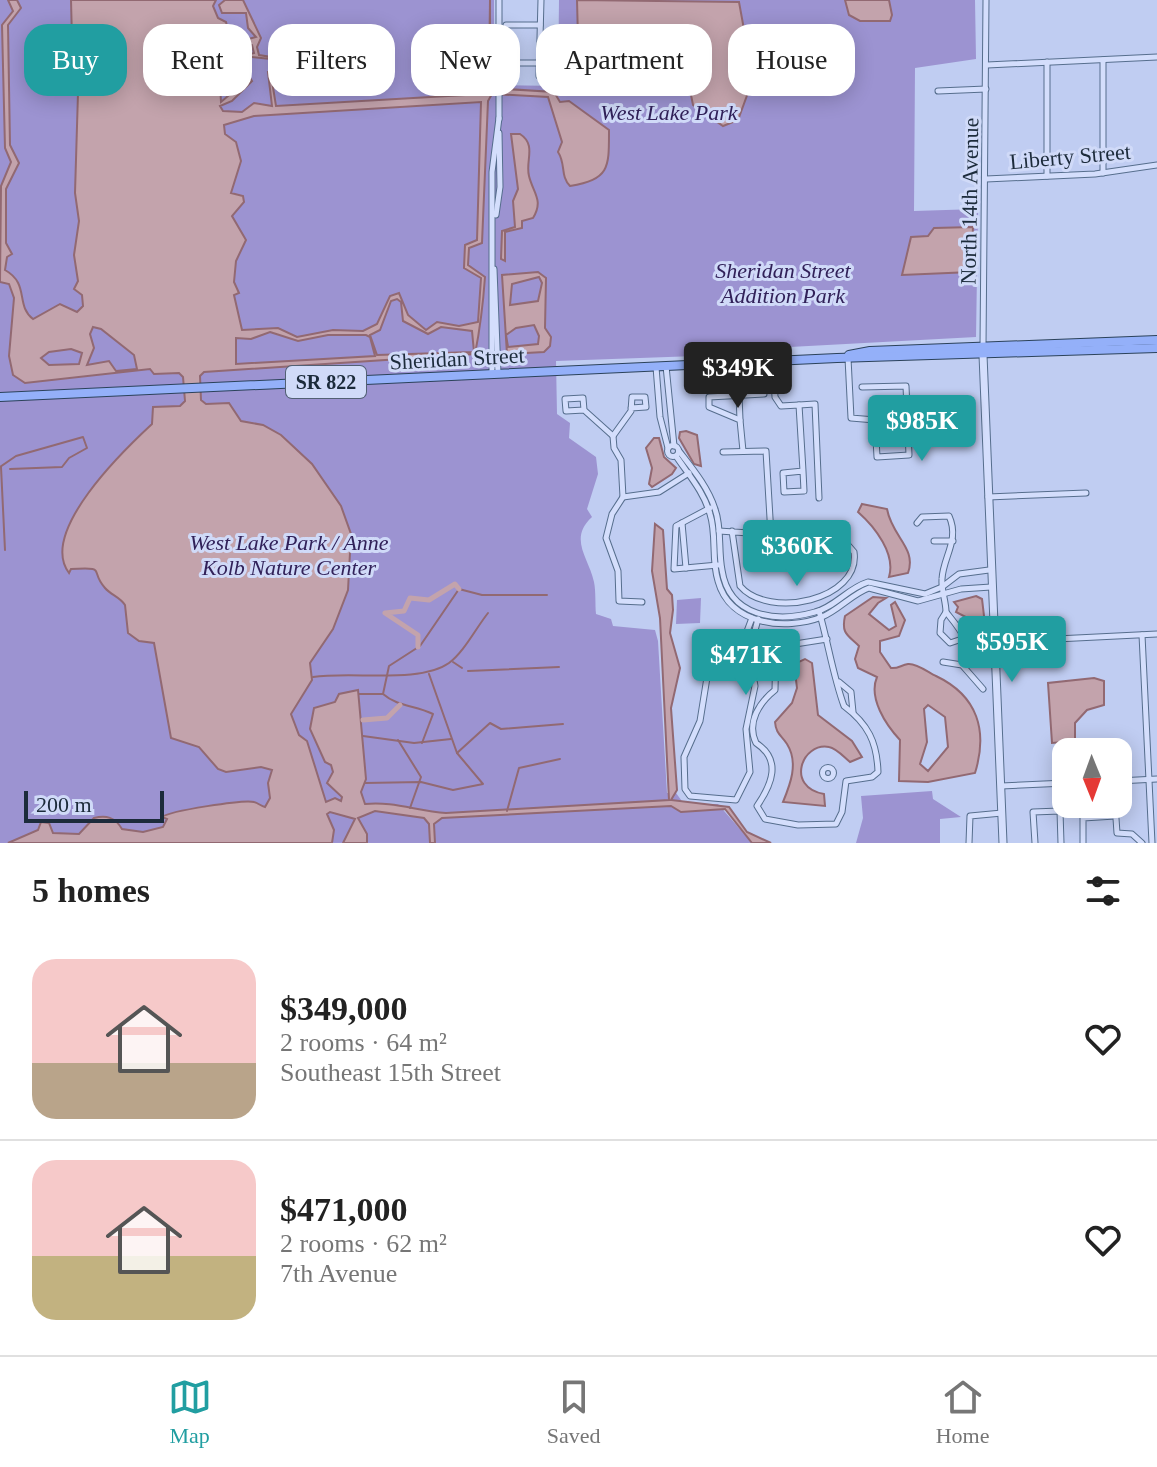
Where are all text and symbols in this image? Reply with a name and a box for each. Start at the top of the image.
chip: Buy [24,24,127,96]
chip: Rent [143,24,252,96]
chip: Filters [268,24,395,96]
chip: New [411,24,520,96]
chip: Apartment [536,24,712,96]
chip: House [728,24,855,96]
park label: West Lake Park [600,100,739,125]
street label: North 14th Avenue [956,117,983,285]
street label: Liberty Street [1008,139,1132,174]
park label: Sheridan Street Addition Park [715,258,852,308]
street label: Sheridan Street [389,342,525,375]
pin: $349K [682,342,794,410]
text: $349K [702,353,774,382]
road number: SR 822 [286,366,366,398]
pin: $985K [866,395,978,463]
text: $985K [886,406,958,435]
pin: $360K [741,520,853,588]
park label: West Lake Park / Anne Kolb Nature Center [189,530,389,580]
text: $360K [761,531,833,560]
pin: $595K [956,616,1068,684]
text: $595K [976,627,1048,656]
pin: $471K [690,629,802,697]
text: $471K [710,640,782,669]
north arrow [1052,738,1132,818]
map controls [1052,738,1132,818]
scale bar [24,787,164,823]
text: 200 m [36,792,92,817]
icon: filters [1081,869,1125,913]
text: 5 homes [32,872,150,909]
text: $349,000 [280,990,408,1027]
icon: home [96,991,192,1087]
icon: heart [1081,1017,1125,1061]
text: 2 rooms · 64 m² [280,1028,447,1057]
text: Southeast 15th Street [280,1058,501,1087]
text: $471,000 [280,1191,408,1228]
icon: home [96,1192,192,1288]
icon: heart [1081,1218,1125,1262]
text: 2 rooms · 62 m² [280,1229,447,1258]
text: 7th Avenue [280,1259,397,1288]
tab: Map [168,1375,212,1449]
tab: Saved [547,1375,601,1449]
tab: Home [936,1375,989,1449]

